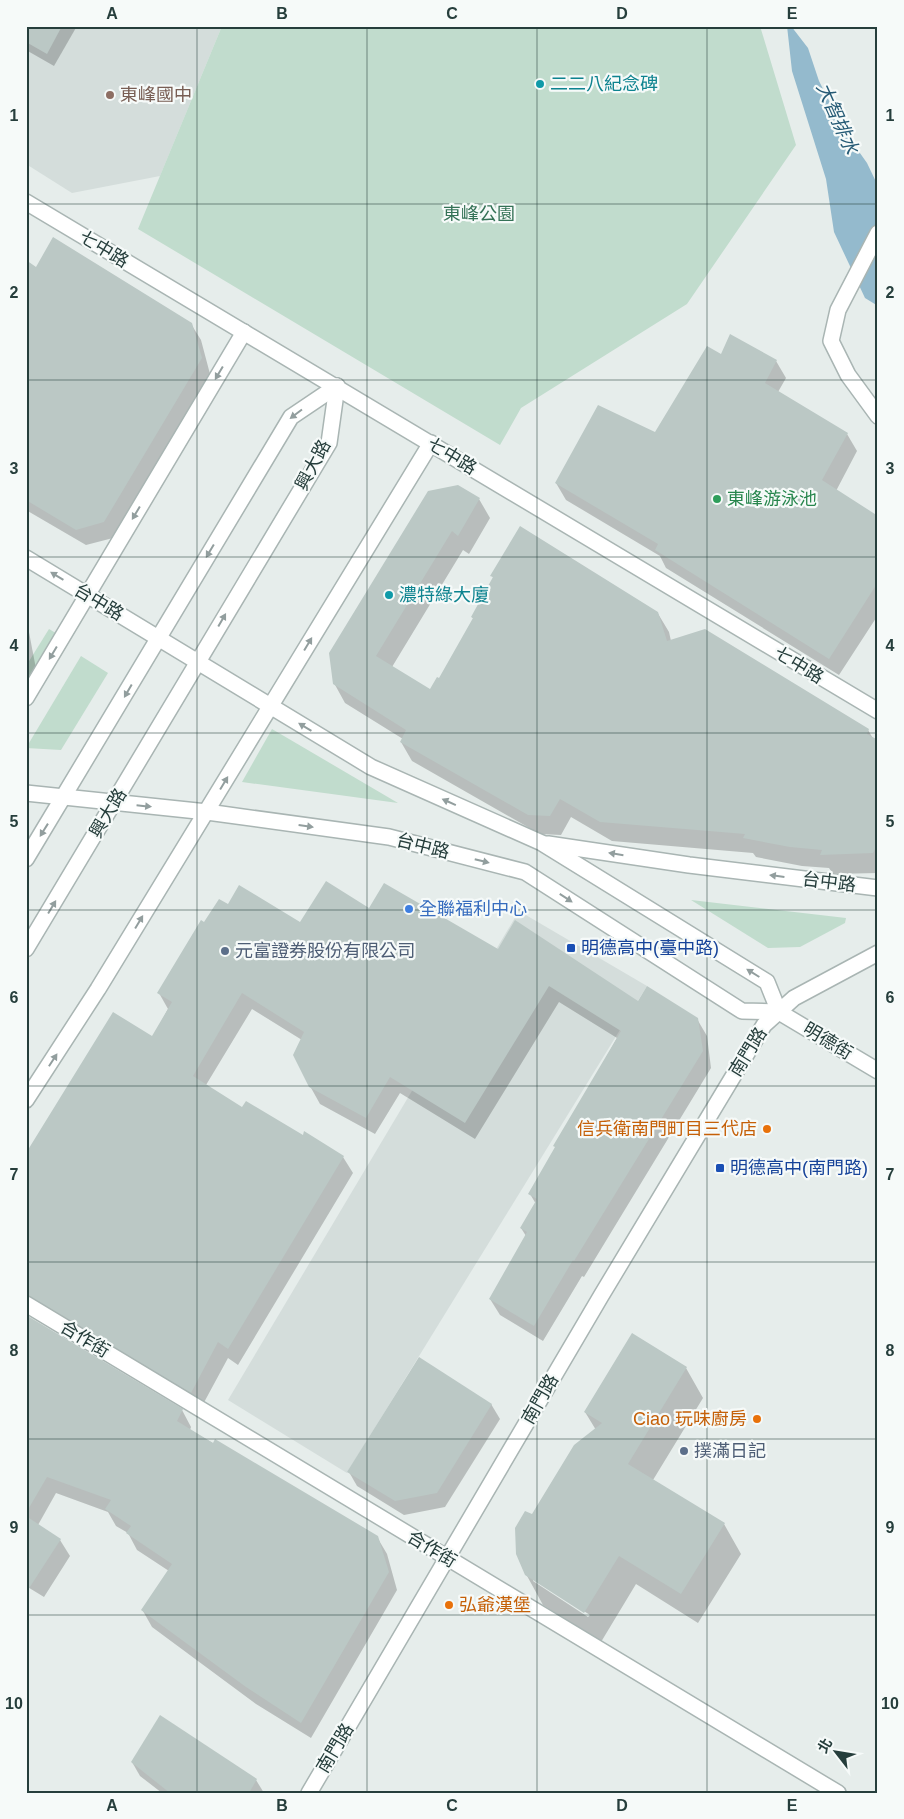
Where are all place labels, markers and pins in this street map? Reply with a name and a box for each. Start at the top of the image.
place label: 二二八紀念碑 [550,74,658,94]
marker: 二二八紀念碑 [534,78,546,90]
place label: 東峰國中 [120,85,192,105]
marker: 東峰國中 [104,89,116,101]
place label: 東峰游泳池 [727,489,817,509]
marker: 東峰游泳池 [711,493,723,505]
place label: 濃特綠大廈 [399,585,489,605]
marker: 濃特綠大廈 [383,589,395,601]
place label: 全聯福利中心 [419,899,527,919]
marker: 全聯福利中心 [403,903,415,915]
place label: 明德高中(臺中路) [581,938,719,958]
place label: 元富證券股份有限公司 [235,941,415,961]
marker: 明德高中(臺中路) [565,942,577,954]
marker: 元富證券股份有限公司 [219,945,231,957]
place label: 信兵衛南門町目三代店 [577,1119,757,1139]
marker: 信兵衛南門町目三代店 [761,1123,773,1135]
place label: 明德高中(南門路) [730,1158,868,1178]
marker: 明德高中(南門路) [714,1162,726,1174]
place label: Ciao 玩味廚房 [633,1409,747,1429]
marker: Ciao 玩味廚房 [751,1413,763,1425]
place label: 撲滿日記 [694,1441,766,1461]
marker: 撲滿日記 [678,1445,690,1457]
place label: 弘爺漢堡 [459,1595,531,1615]
marker: 弘爺漢堡 [443,1599,455,1611]

